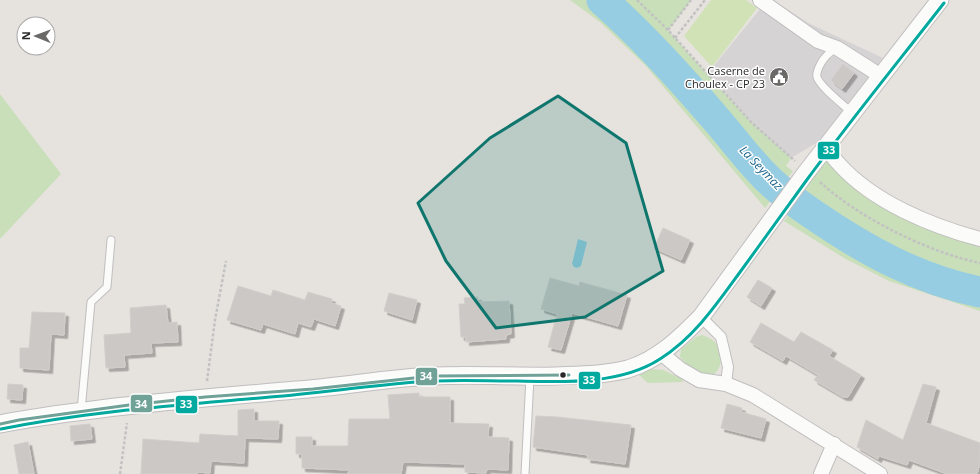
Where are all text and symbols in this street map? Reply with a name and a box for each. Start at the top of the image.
north arrow [16,16,56,56]
text: N [18,31,33,40]
place label: Caserne de Choulex - CP 23 [685,63,765,91]
public building icon: Caserne de Choulex - CP 23 [768,66,790,88]
line badge: 33 [817,141,840,160]
water label: La Seymaz [736,142,787,194]
text: 33 [823,142,835,157]
line badge: 34 [415,367,438,386]
text: 34 [420,368,433,383]
unlabelled marker [558,370,568,380]
line badge: 33 [578,371,601,390]
text: 33 [583,372,595,387]
line badge: 34 [130,394,153,413]
line badge: 33 [175,395,198,414]
text: 34 [135,396,148,411]
text: 33 [180,396,192,411]

